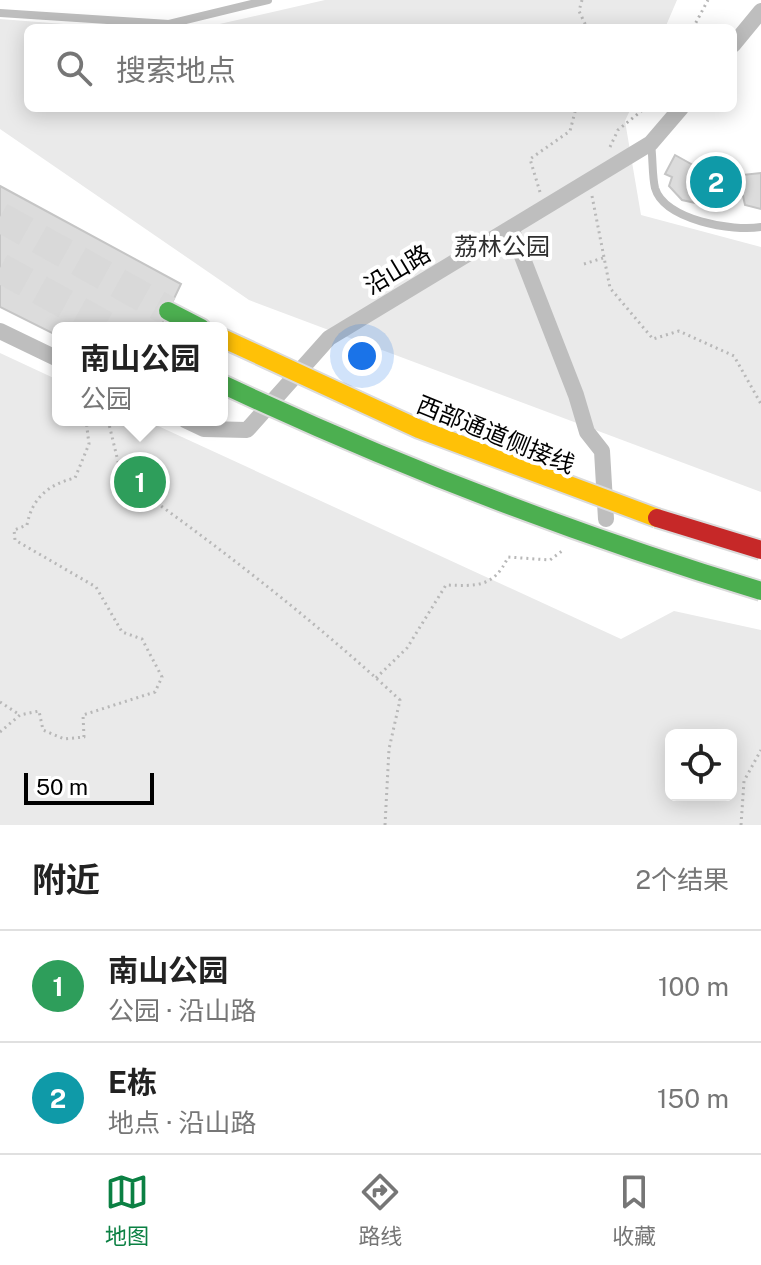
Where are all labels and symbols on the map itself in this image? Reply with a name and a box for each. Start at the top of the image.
pin: 2 [690,152,742,212]
park label: 荔林公园 [454,232,550,260]
street label: 沿山路 [359,238,435,300]
your location [342,336,382,376]
street label: 西部通道侧接线 [413,390,579,478]
pin: 1 [114,452,166,512]
scale bar [24,769,154,805]

